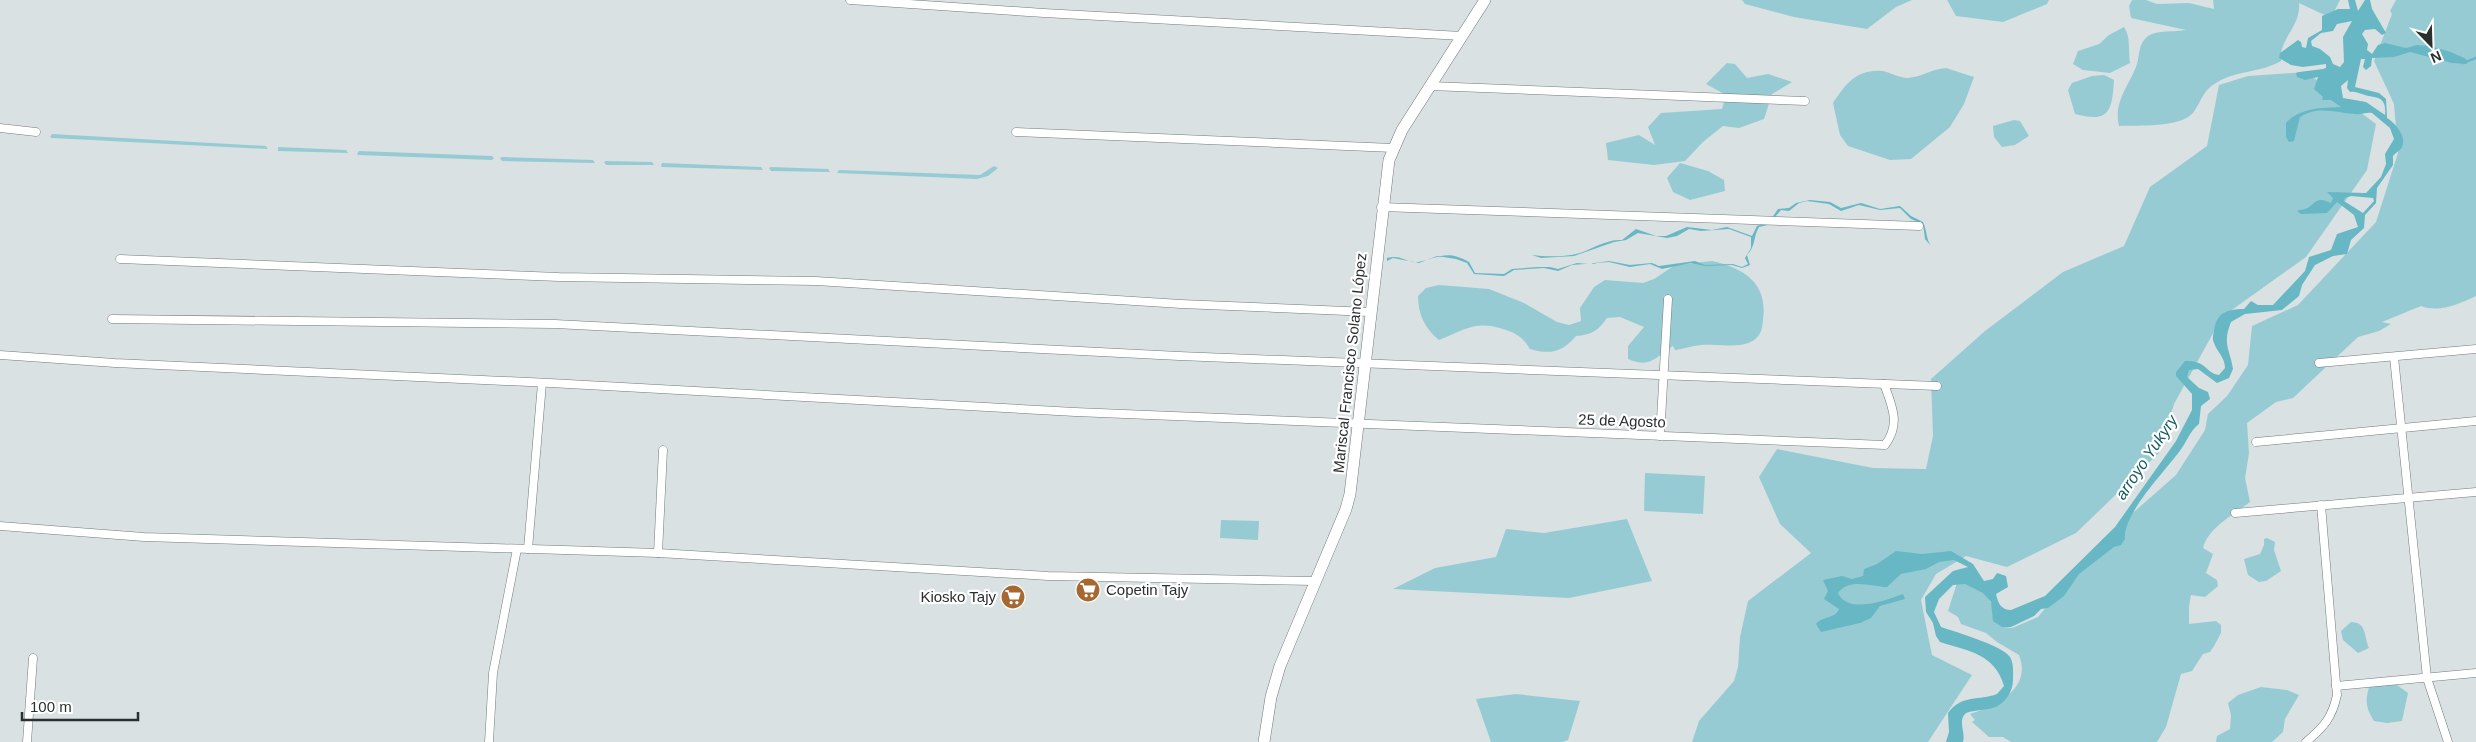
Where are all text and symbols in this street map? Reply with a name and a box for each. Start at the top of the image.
north arrow [2406,20,2456,70]
text: N [2428,48,2444,66]
street label: Mariscal Francisco Solano López [1330,252,1370,474]
street label: 25 de Agosto [1578,410,1666,431]
water label: arroyo Yukyry [2112,411,2181,503]
supermarket icon: Copetin Tajy [1075,577,1101,603]
place label: Copetin Tajy [1106,581,1189,598]
supermarket icon: Kiosko Tajy [1000,584,1026,610]
place label: Kiosko Tajy [920,588,996,605]
scale bar [22,690,139,722]
text: 100 m [30,698,72,715]

